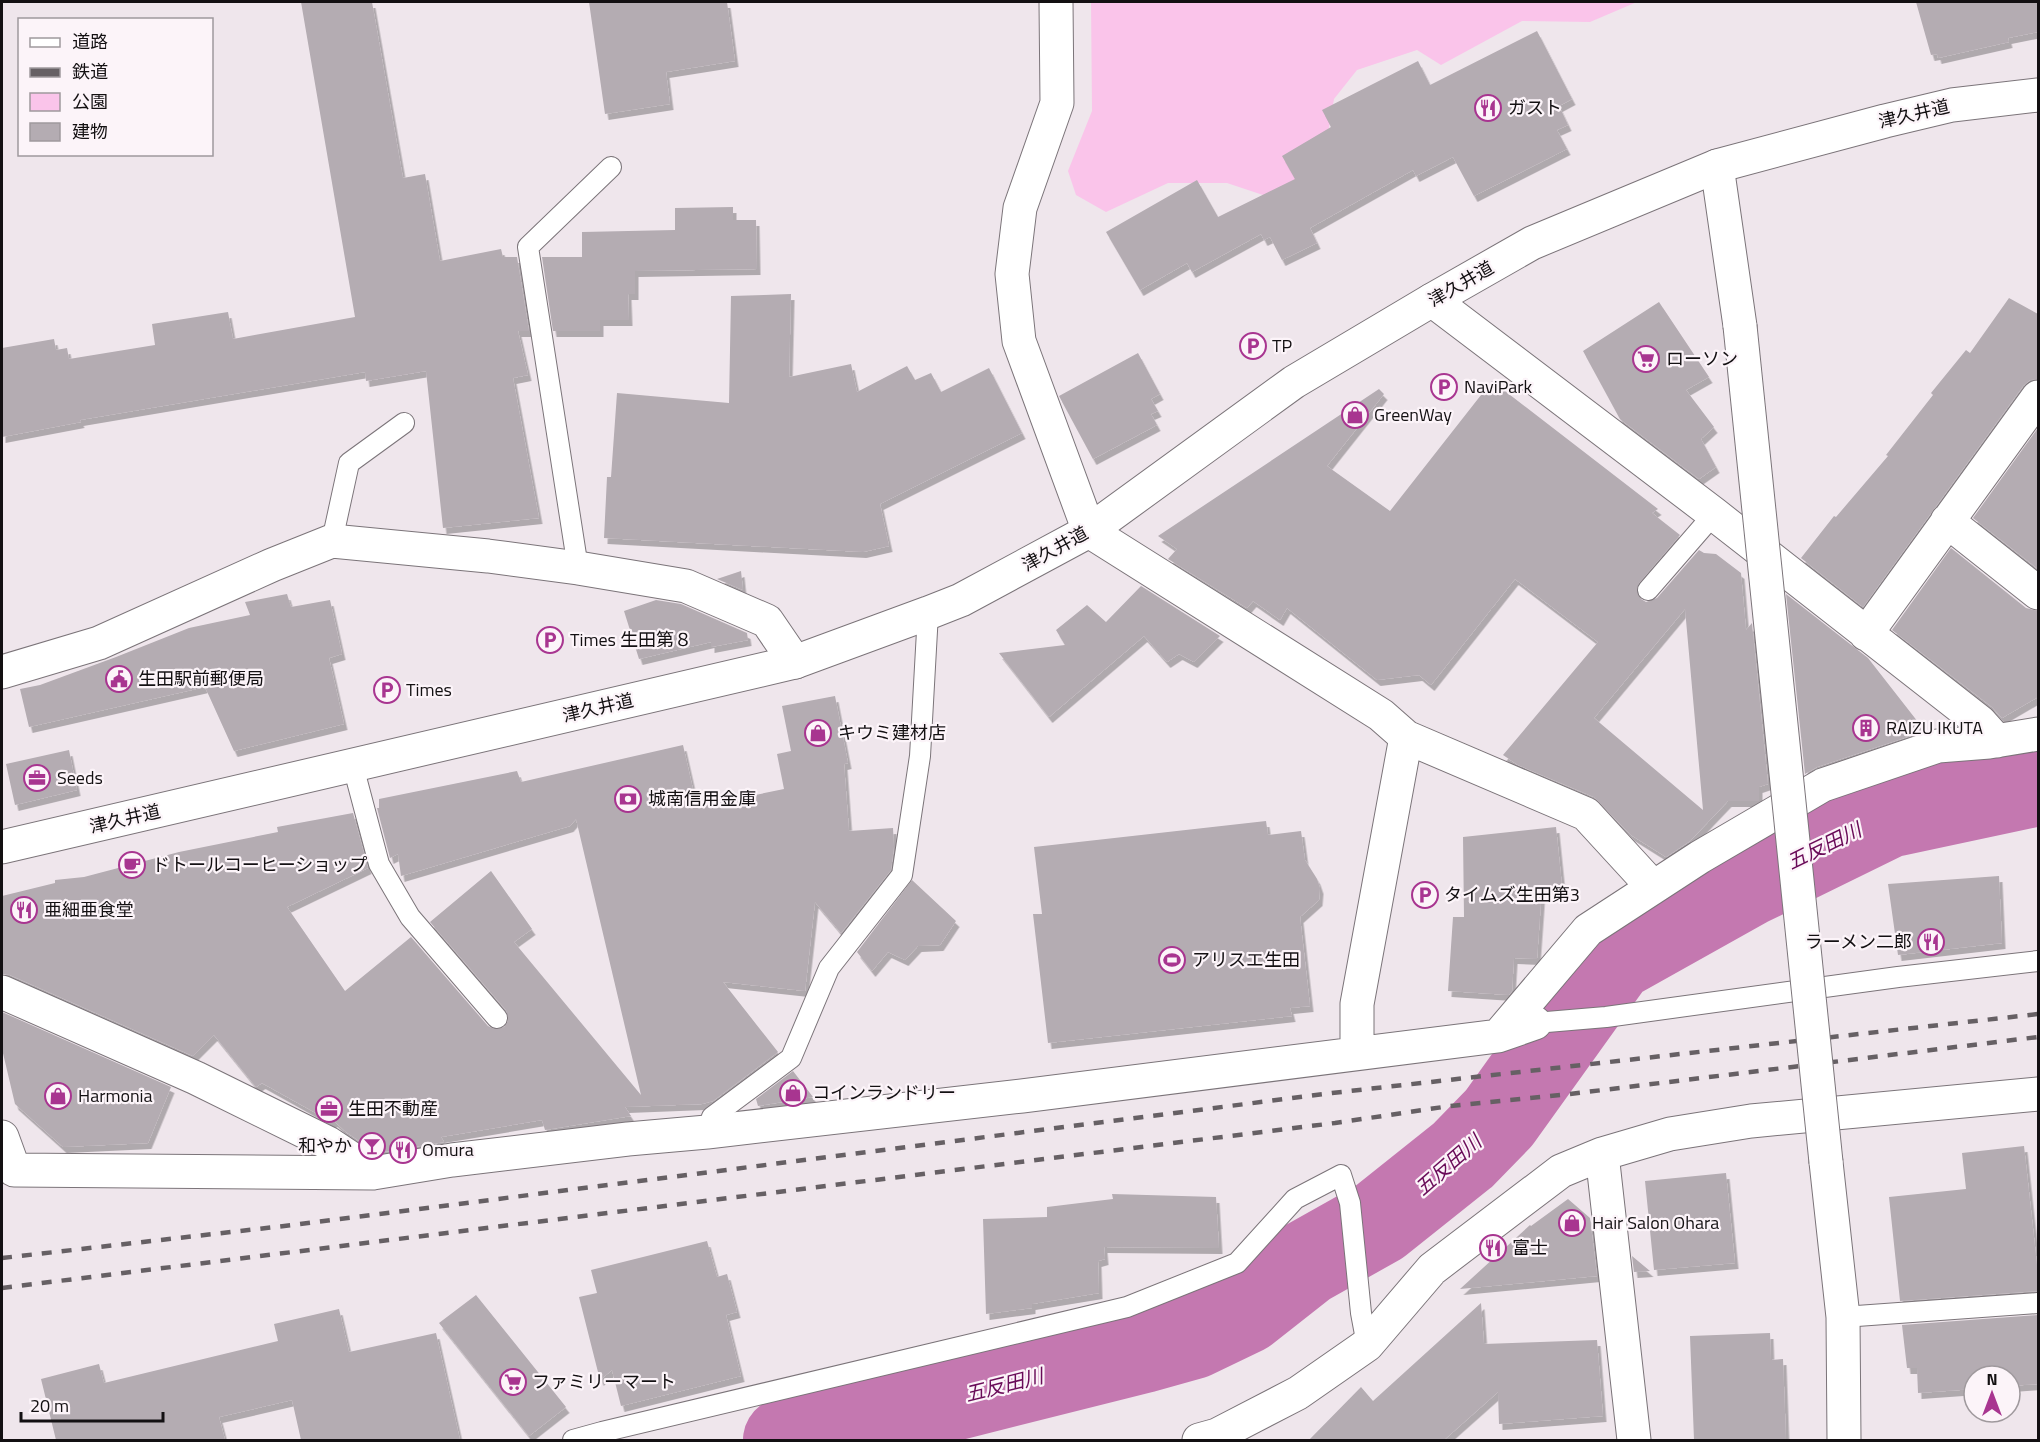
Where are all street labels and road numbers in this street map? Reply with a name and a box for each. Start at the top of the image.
street label: 津久井道 [1876,92,1952,135]
street label: 津久井道 [1423,254,1499,313]
street label: 津久井道 [1017,519,1093,578]
street label: 津久井道 [560,686,636,729]
street label: 津久井道 [87,797,163,840]

